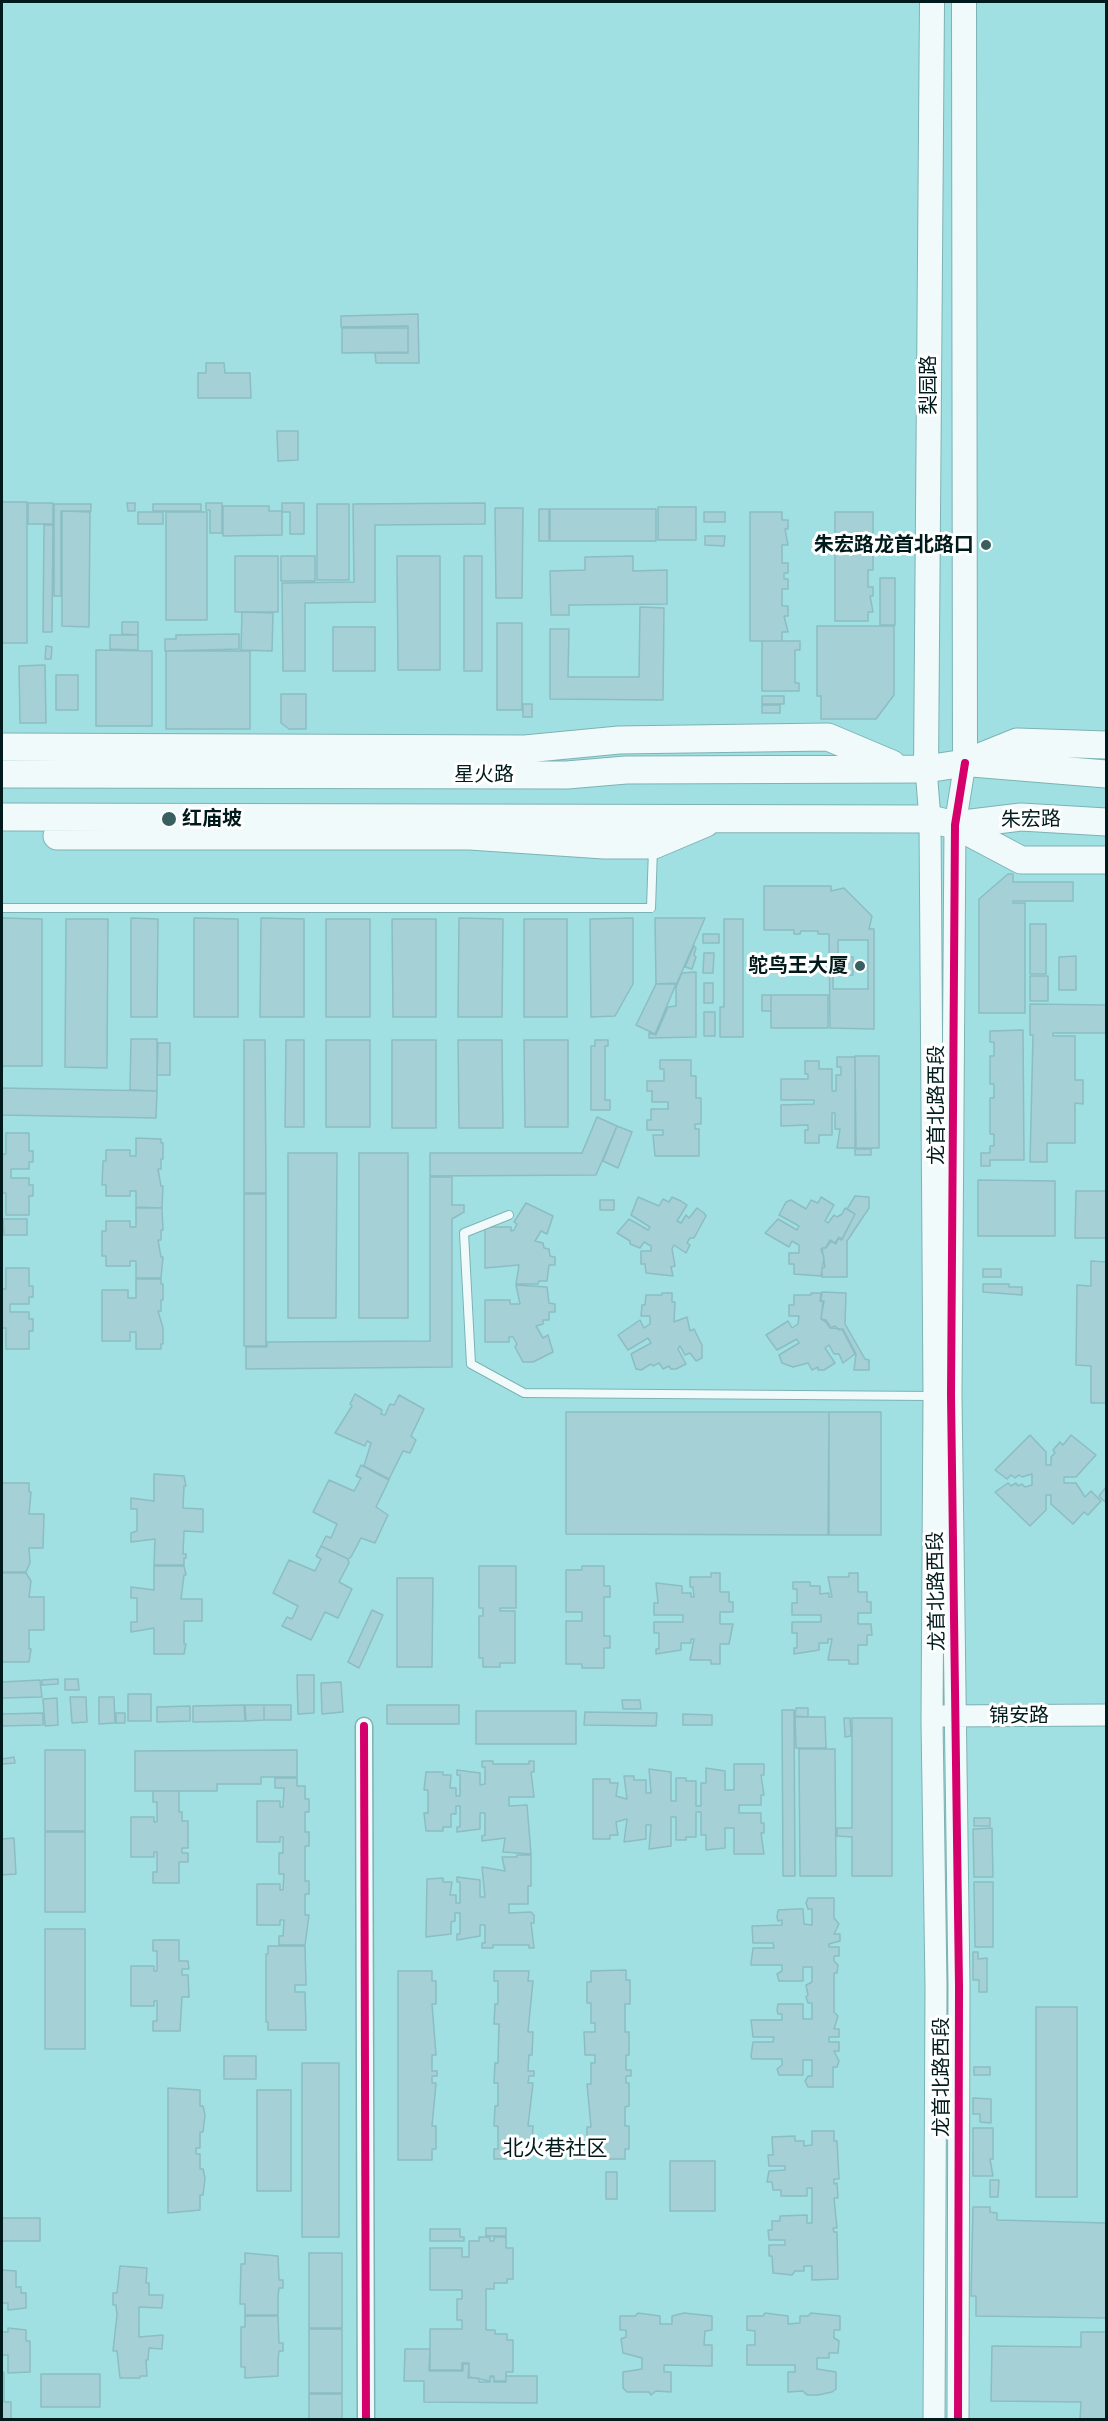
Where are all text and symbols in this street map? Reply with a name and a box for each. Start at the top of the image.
street label: 梨园路 [917,355,941,415]
place label: 朱宏路龙首北路口 [814,533,974,557]
marker: 朱宏路龙首北路口 [979,538,993,552]
street label: 星火路 [454,763,514,787]
place label: 红庙坡 [182,807,242,831]
street label: 朱宏路 [1001,807,1061,833]
marker: 红庙坡 [160,810,178,828]
place label: 鸵鸟王大厦 [748,954,848,978]
marker: 鸵鸟王大厦 [853,959,867,973]
street label: 龙首北路西段 [925,1045,949,1165]
street label: 龙首北路西段 [924,1531,950,1651]
street label: 锦安路 [989,1704,1049,1728]
street label: 龙首北路西段 [930,2017,954,2137]
district label: 北火巷社区 [503,2136,607,2162]

